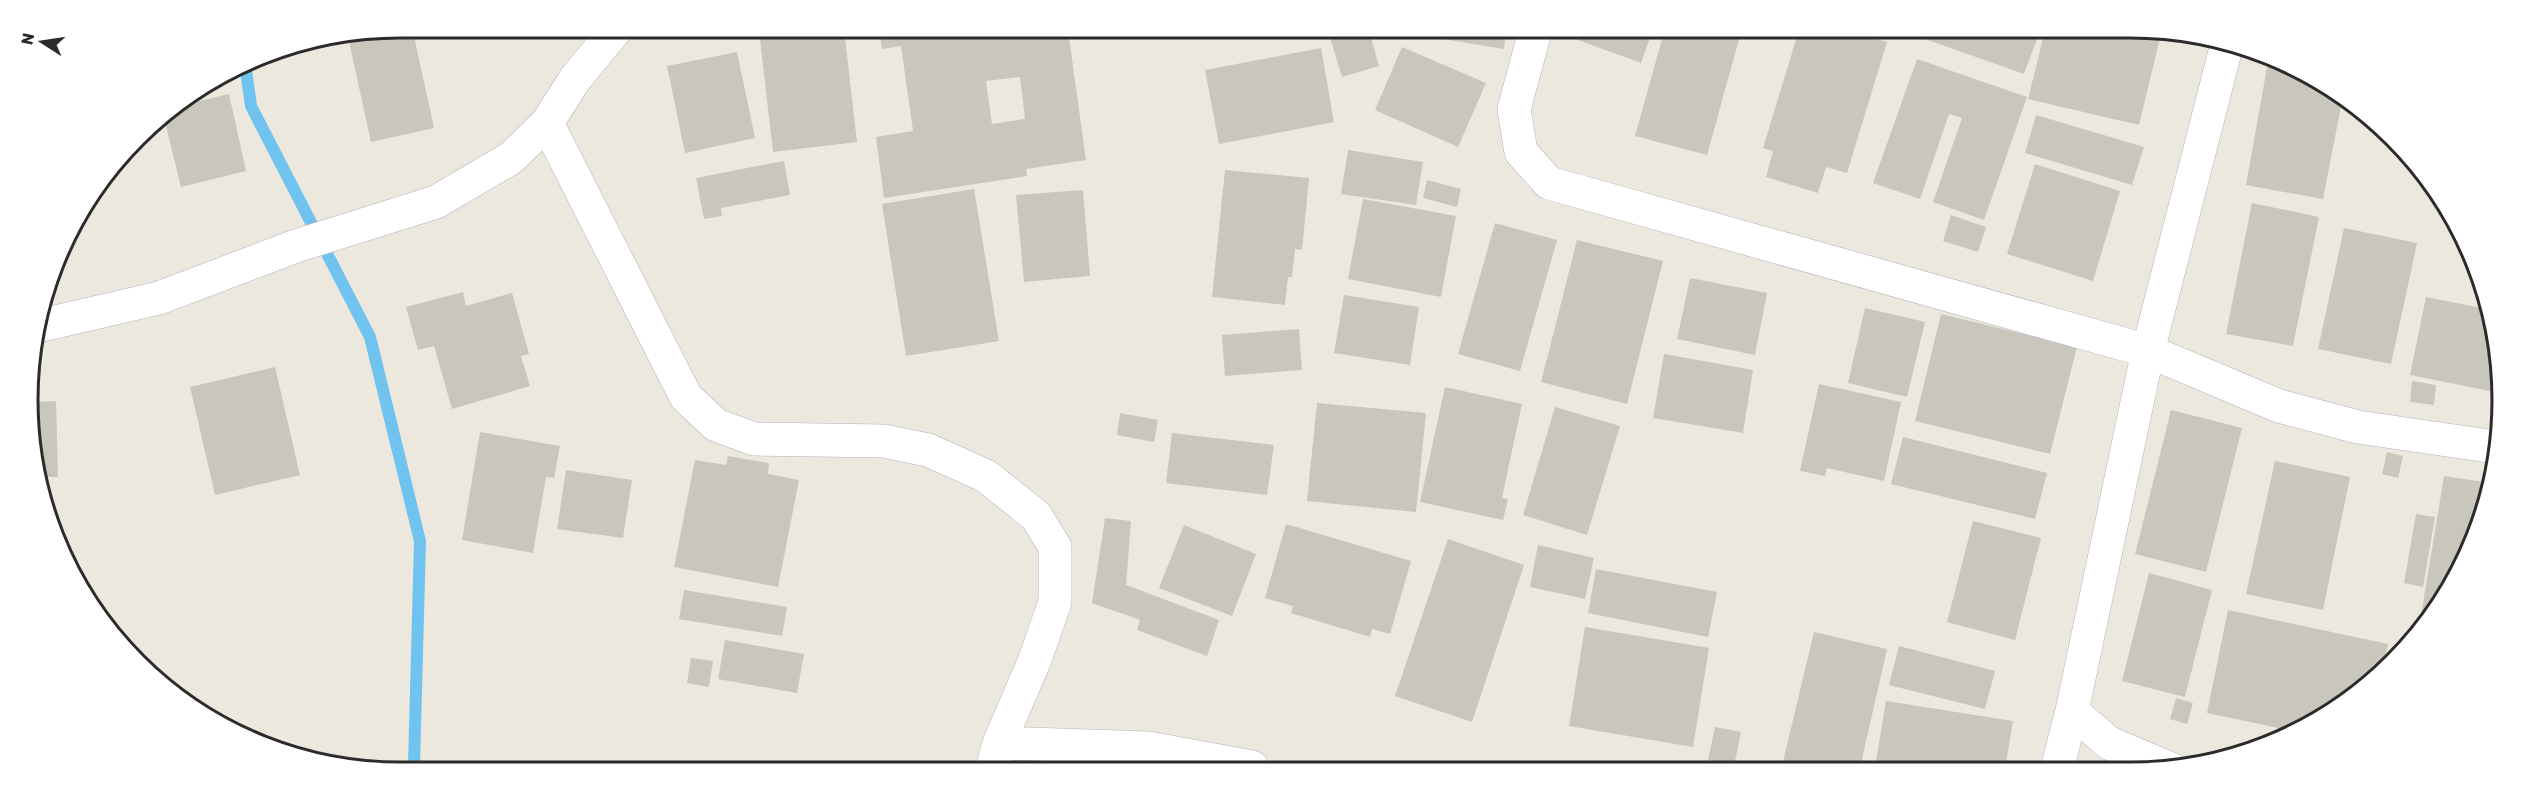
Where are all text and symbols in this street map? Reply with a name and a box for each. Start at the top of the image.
north arrow [12,12,72,72]
text: N [17,31,38,47]

